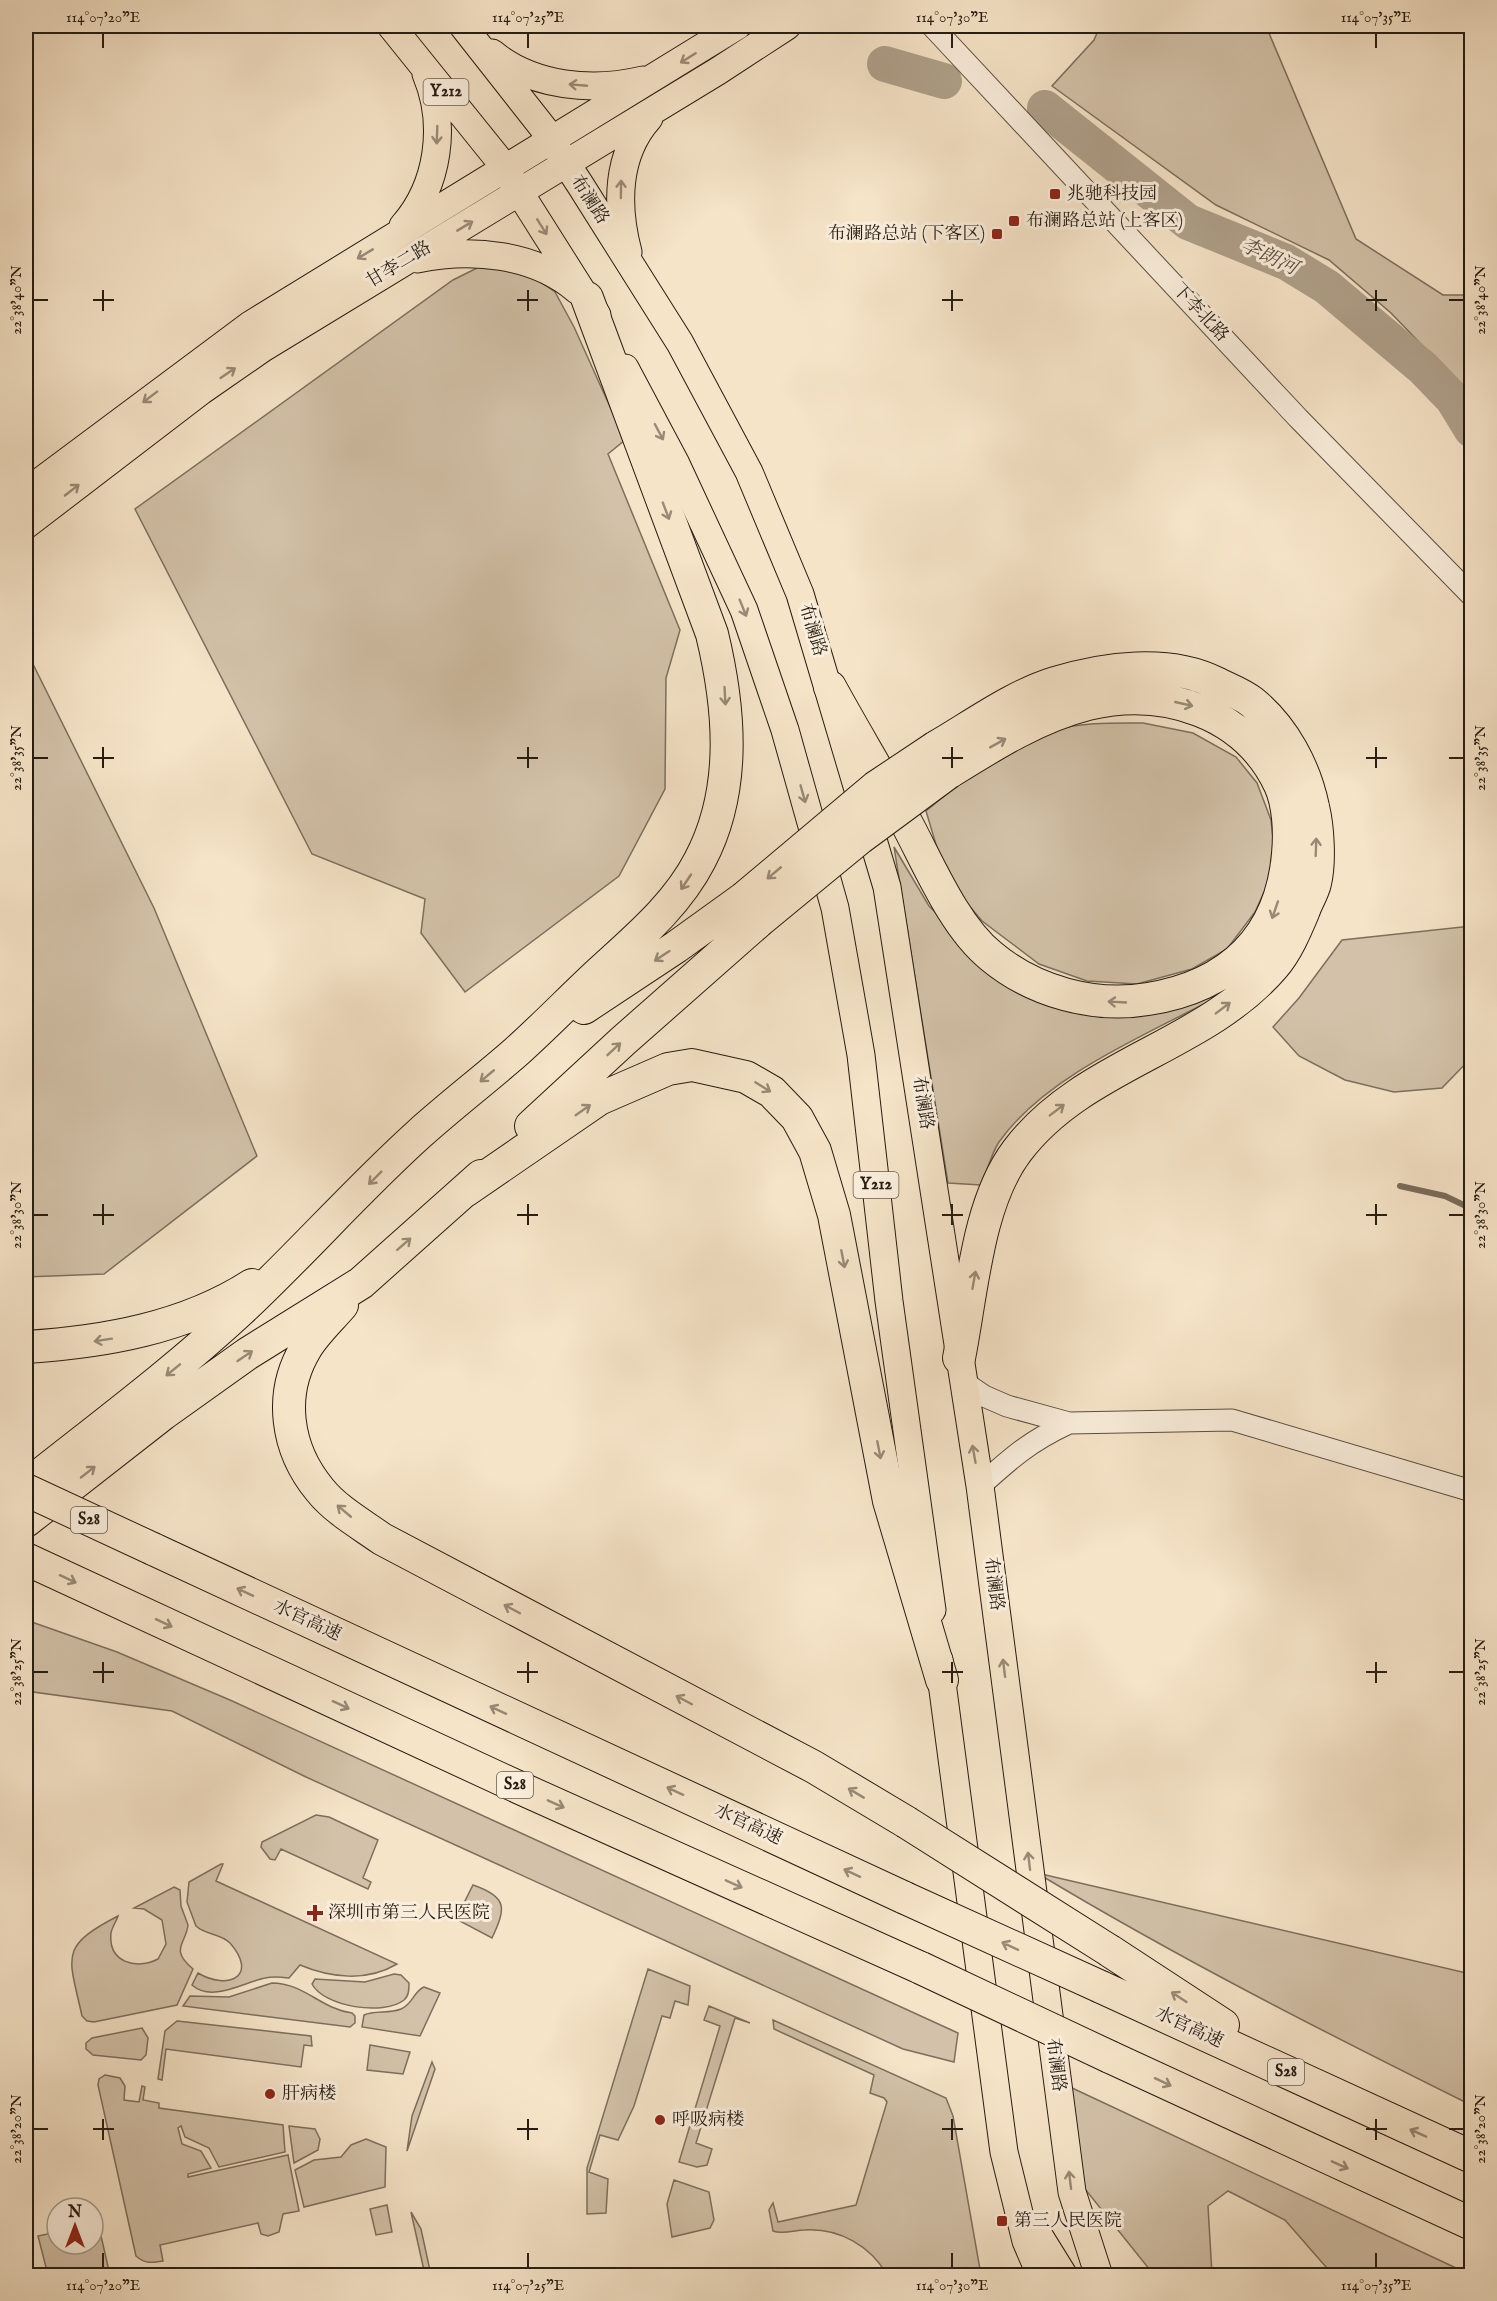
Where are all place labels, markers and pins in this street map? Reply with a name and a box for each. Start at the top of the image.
place label: 兆驰科技园 [1067,183,1157,206]
marker: 兆驰科技园 [1048,187,1062,201]
place label: 布澜路总站 (上客区) [1026,210,1183,233]
marker: 布澜路总站 (上客区) [1007,214,1021,228]
place label: 布澜路总站 (下客区) [828,223,985,246]
marker: 布澜路总站 (下客区) [990,227,1004,241]
place label: 深圳市第三人民医院 [328,1902,490,1925]
marker: 深圳市第三人民医院 [306,1904,324,1922]
place label: 肝病楼 [282,2083,336,2106]
marker: 肝病楼 [263,2087,277,2101]
place label: 呼吸病楼 [672,2109,744,2132]
marker: 呼吸病楼 [653,2113,667,2127]
place label: 第三人民医院 [1014,2210,1122,2233]
marker: 第三人民医院 [995,2214,1009,2228]

